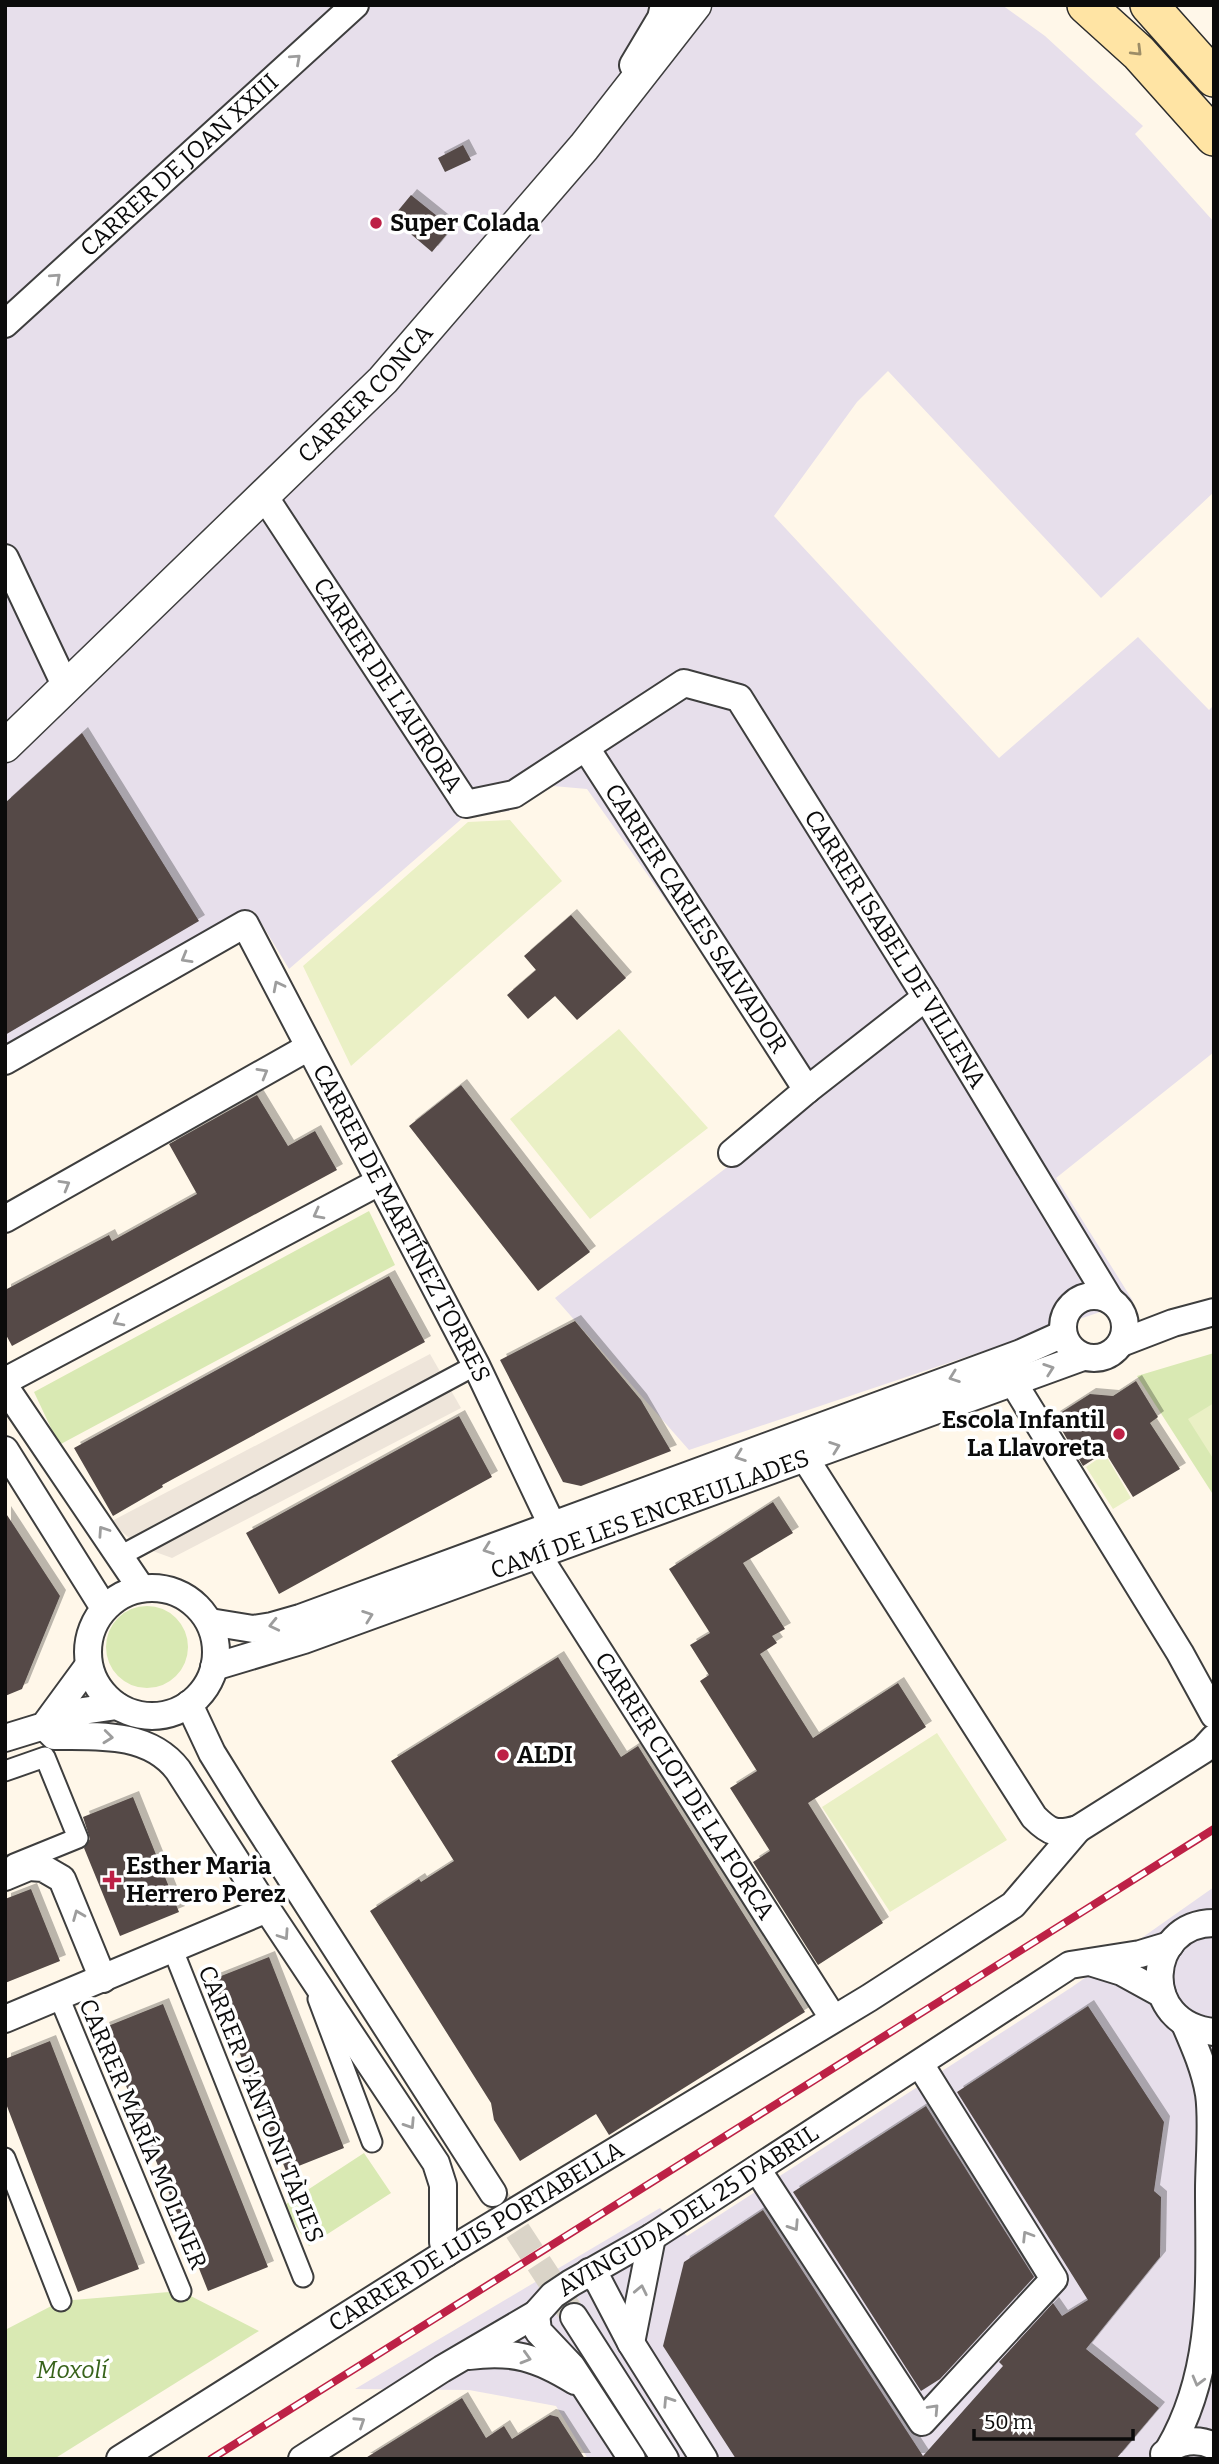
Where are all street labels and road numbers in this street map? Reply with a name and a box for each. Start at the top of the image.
street label: CARRER DE JOAN XXIII [75,68,284,262]
street label: CARRER CONCA [292,319,438,469]
street label: CARRER DE L'AURORA [307,572,468,798]
street label: CARRER CARLES SALVADOR [599,779,794,1059]
street label: CARRER ISABEL DE VILLENA [799,805,992,1093]
street label: CARRER DE MARTÍNEZ TORRES [307,1059,496,1387]
street label: CAMÍ DE LES ENCREULLADES [487,1444,813,1585]
street label: CARRER CLOT DE LA FORCA [589,1647,780,1925]
street label: CARRER D'ANTONI TÀPIES [193,1961,330,2247]
street label: CARRER MARÍA MOLINER [73,1994,214,2274]
street label: AVINGUDA DEL 25 D'ABRIL [552,2119,823,2302]
street label: CARRER DE LUIS PORTABELLA [324,2135,629,2337]

